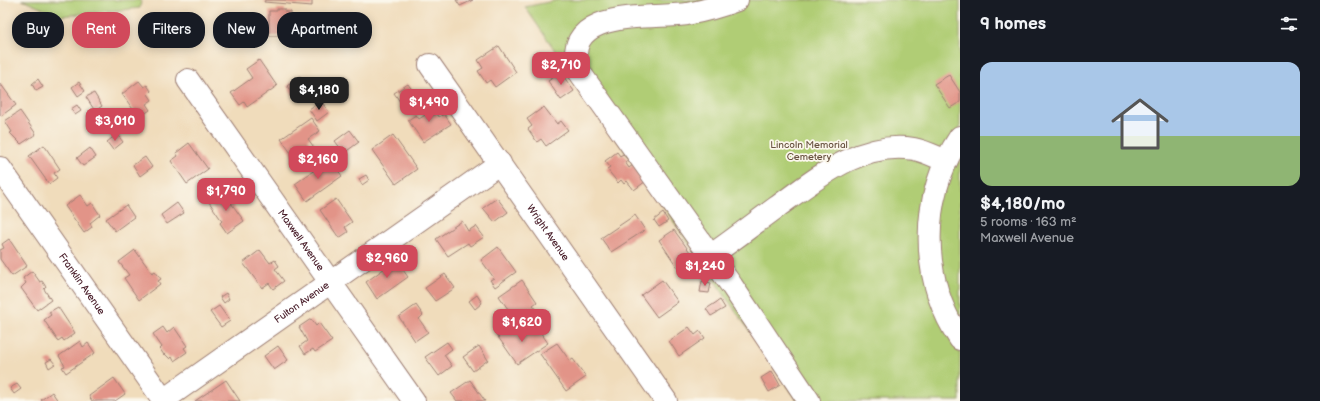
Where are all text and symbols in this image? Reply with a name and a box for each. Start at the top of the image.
chip: Buy [12,12,64,48]
chip: Rent [72,12,130,48]
chip: Filters [138,12,205,48]
chip: New [213,12,269,48]
chip: Apartment [277,12,372,48]
icon: filters [1278,13,1300,35]
text: 9 homes [980,14,1046,34]
pin: $2,710 [528,52,594,86]
text: $2,710 [541,57,581,73]
pin: $4,180 [286,77,352,111]
text: $4,180 [299,82,339,98]
icon: home [1104,88,1176,160]
pin: $1,490 [396,89,462,123]
text: $1,490 [409,94,449,110]
pin: $3,010 [82,108,148,142]
text: $3,010 [95,113,135,129]
park label: Lincoln Memorial Cemetery [770,139,848,163]
pin: $2,160 [285,146,351,180]
text: $2,160 [298,151,338,167]
pin: $1,790 [193,178,259,212]
text: $1,790 [206,183,246,199]
text: $4,180/mo [980,194,1065,214]
street label: Wright Avenue [524,202,572,263]
street label: Maxwell Avenue [275,207,327,273]
text: 5 rooms · 163 m² [980,214,1077,230]
text: Maxwell Avenue [980,230,1074,246]
pin: $2,960 [354,245,420,279]
text: $2,960 [366,250,408,266]
street label: Franklin Avenue [56,251,107,317]
pin: $1,240 [672,253,738,287]
text: $1,240 [685,258,725,274]
street label: Fulton Avenue [272,279,332,326]
pin: $1,620 [489,309,555,343]
text: $1,620 [502,314,542,330]

